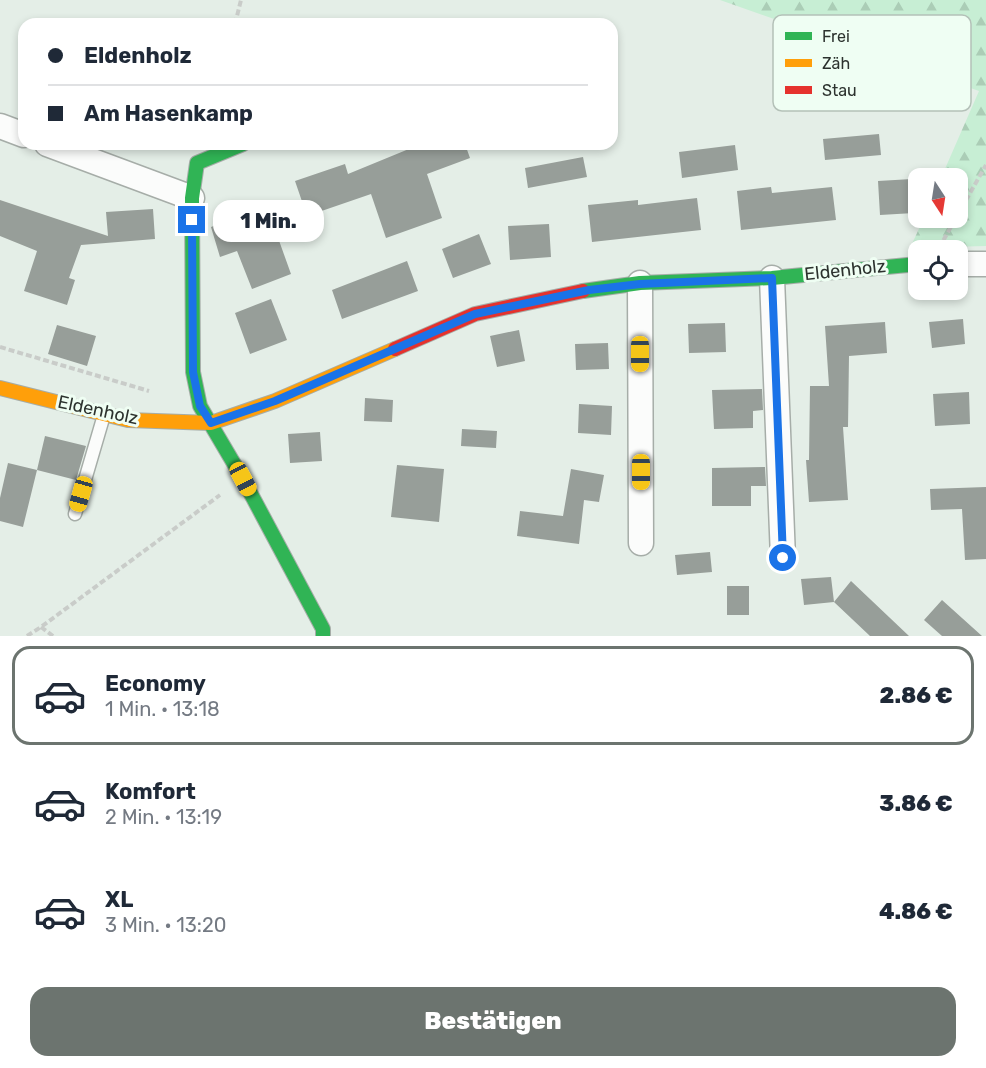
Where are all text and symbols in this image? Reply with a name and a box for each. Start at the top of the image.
legend [773,15,971,111]
text: Frei [822,27,850,46]
text: Eldenholz [84,42,192,69]
text: Zäh [822,54,850,73]
text: Stau [822,81,857,100]
text: Am Hasenkamp [84,100,253,127]
north arrow [908,168,968,228]
map controls [908,168,968,300]
callout: 1 Min. [213,199,324,241]
route end [178,206,205,233]
text: 1 Min. [240,209,297,233]
button: locate [908,240,968,300]
street label: Eldenholz [803,255,887,285]
car [631,336,649,372]
street label: Eldenholz [56,391,140,429]
car [632,454,650,490]
car [227,459,259,499]
car [67,474,95,514]
route start [769,544,796,571]
icon: car [33,669,87,723]
text: Economy [105,670,206,697]
text: 2.86 € [880,682,953,709]
text: 1 Min. · 13:18 [105,697,220,721]
icon: car [33,777,87,831]
text: Komfort [105,778,196,805]
text: 3.86 € [879,790,953,817]
text: 2 Min. · 13:19 [105,805,222,829]
icon: car [33,885,87,939]
text: XL [105,886,133,913]
text: 4.86 € [879,898,953,925]
text: 3 Min. · 13:20 [105,913,226,937]
button: Bestätigen [30,987,956,1056]

